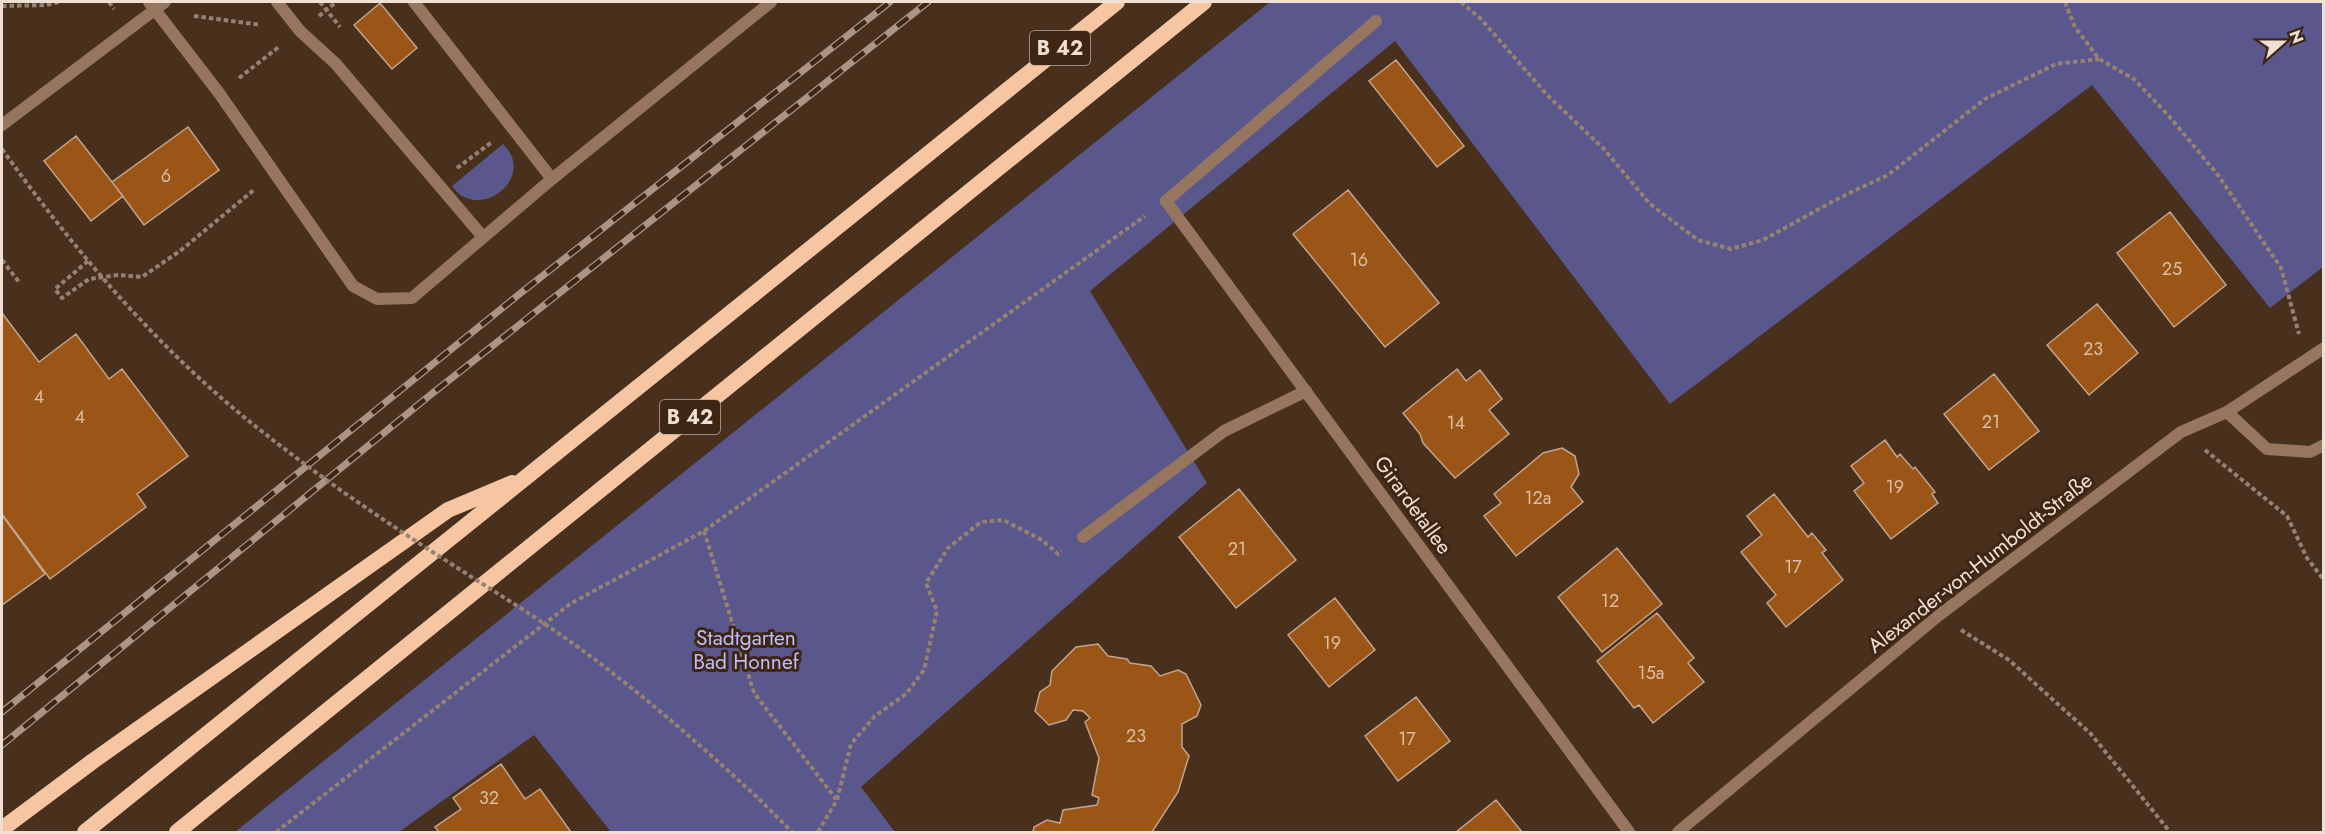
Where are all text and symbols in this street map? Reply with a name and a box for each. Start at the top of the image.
north arrow [2253,12,2313,72]
text: N [2284,27,2310,47]
road number: B 42 [1030,31,1090,65]
house number: 6 [161,163,171,189]
house number: 16 [1350,247,1368,273]
house number: 25 [2162,256,2182,282]
house number: 23 [2083,336,2103,362]
house number: 4 [34,384,44,410]
road number: B 42 [660,400,720,434]
house number: 4 [75,404,85,430]
house number: 21 [1982,409,2000,435]
house number: 14 [1447,410,1465,436]
street label: Girardetallee [1367,449,1459,561]
street label: Alexander-von-Humboldt-Straße [1861,465,2099,660]
house number: 19 [1886,474,1904,500]
house number: 12a [1525,485,1552,511]
house number: 21 [1228,536,1246,562]
house number: 17 [1784,554,1802,580]
house number: 12 [1601,588,1619,614]
park label: Stadtgarten Bad Honnef [693,623,800,677]
house number: 19 [1323,630,1341,656]
house number: 15a [1638,660,1664,686]
house number: 23 [1126,723,1146,749]
house number: 17 [1398,726,1416,752]
house number: 32 [479,785,499,811]

